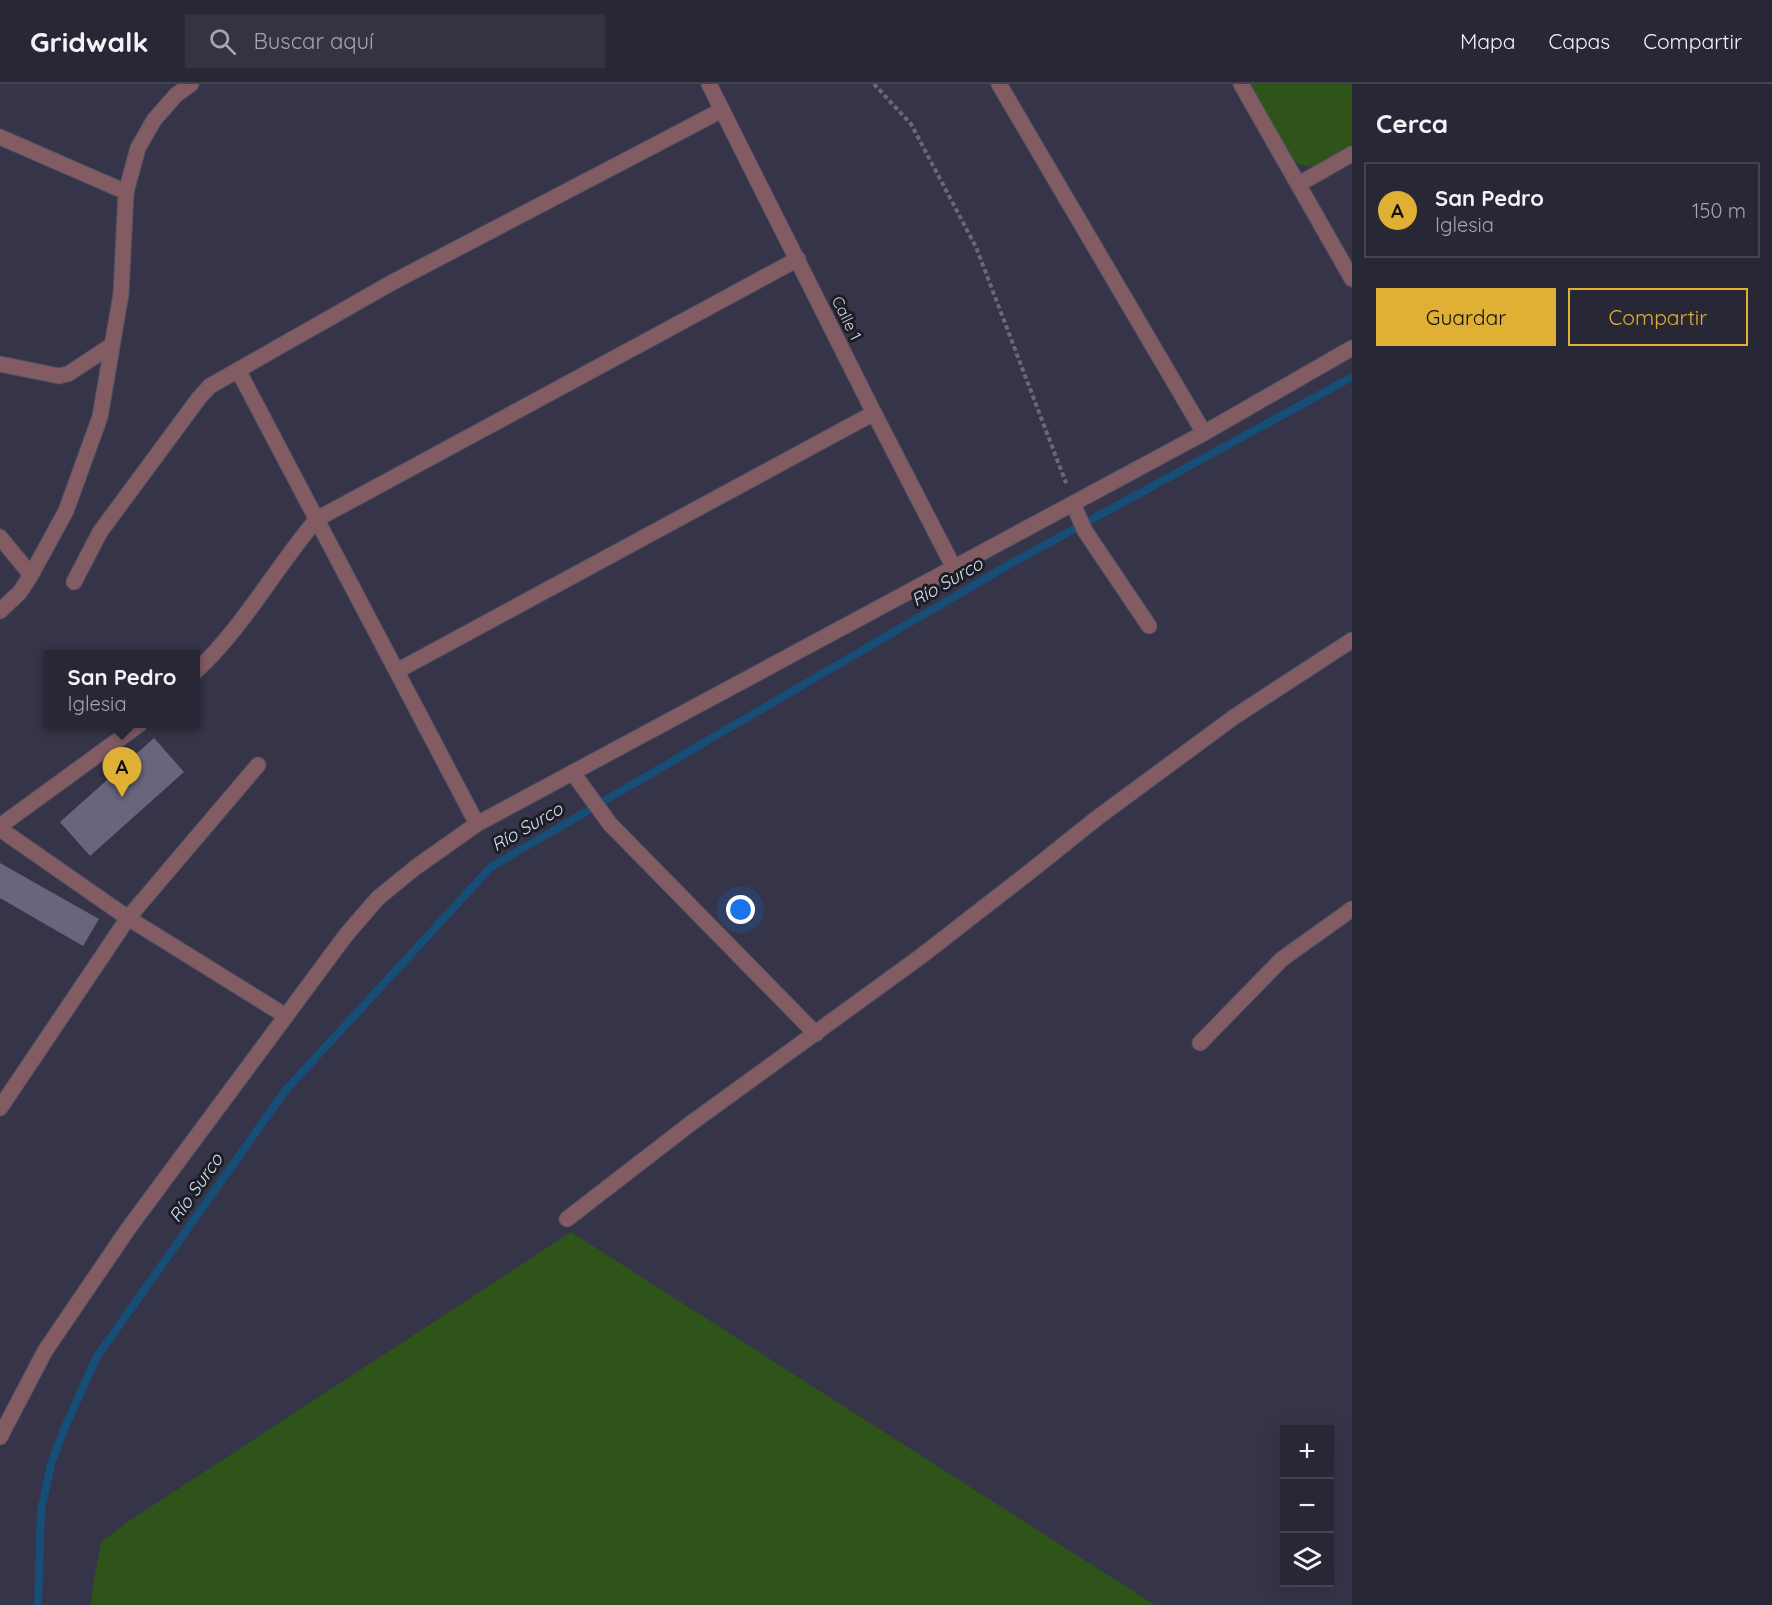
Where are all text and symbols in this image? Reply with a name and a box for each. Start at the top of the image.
search box [185,14,605,68]
text: Gridwalk [30,24,149,59]
icon: search [206,25,239,58]
text: Buscar aquí [254,27,374,55]
text: Mapa [1460,28,1515,54]
text: Capas [1548,28,1610,54]
text: Compartir [1643,28,1742,54]
text: Cerca [1376,107,1448,140]
text: San Pedro [1435,184,1544,212]
text: A [1391,198,1404,223]
text: 150 m [1692,198,1746,223]
text: Iglesia [1435,212,1494,237]
button: Guardar [1376,288,1556,346]
button: Compartir [1568,288,1748,346]
street label: Calle 1 [828,293,866,343]
water label: Río Surco [907,551,988,611]
popup [44,650,200,728]
text: San Pedro [68,663,176,691]
text: Iglesia [68,691,127,716]
pin: A [102,748,142,797]
water label: Río Surco [487,796,568,856]
your location [726,895,755,924]
water label: Río Surco [164,1148,228,1227]
map controls [1280,1425,1334,1587]
button: + [1280,1425,1334,1479]
button: − [1280,1479,1334,1533]
button: layers [1280,1533,1334,1587]

